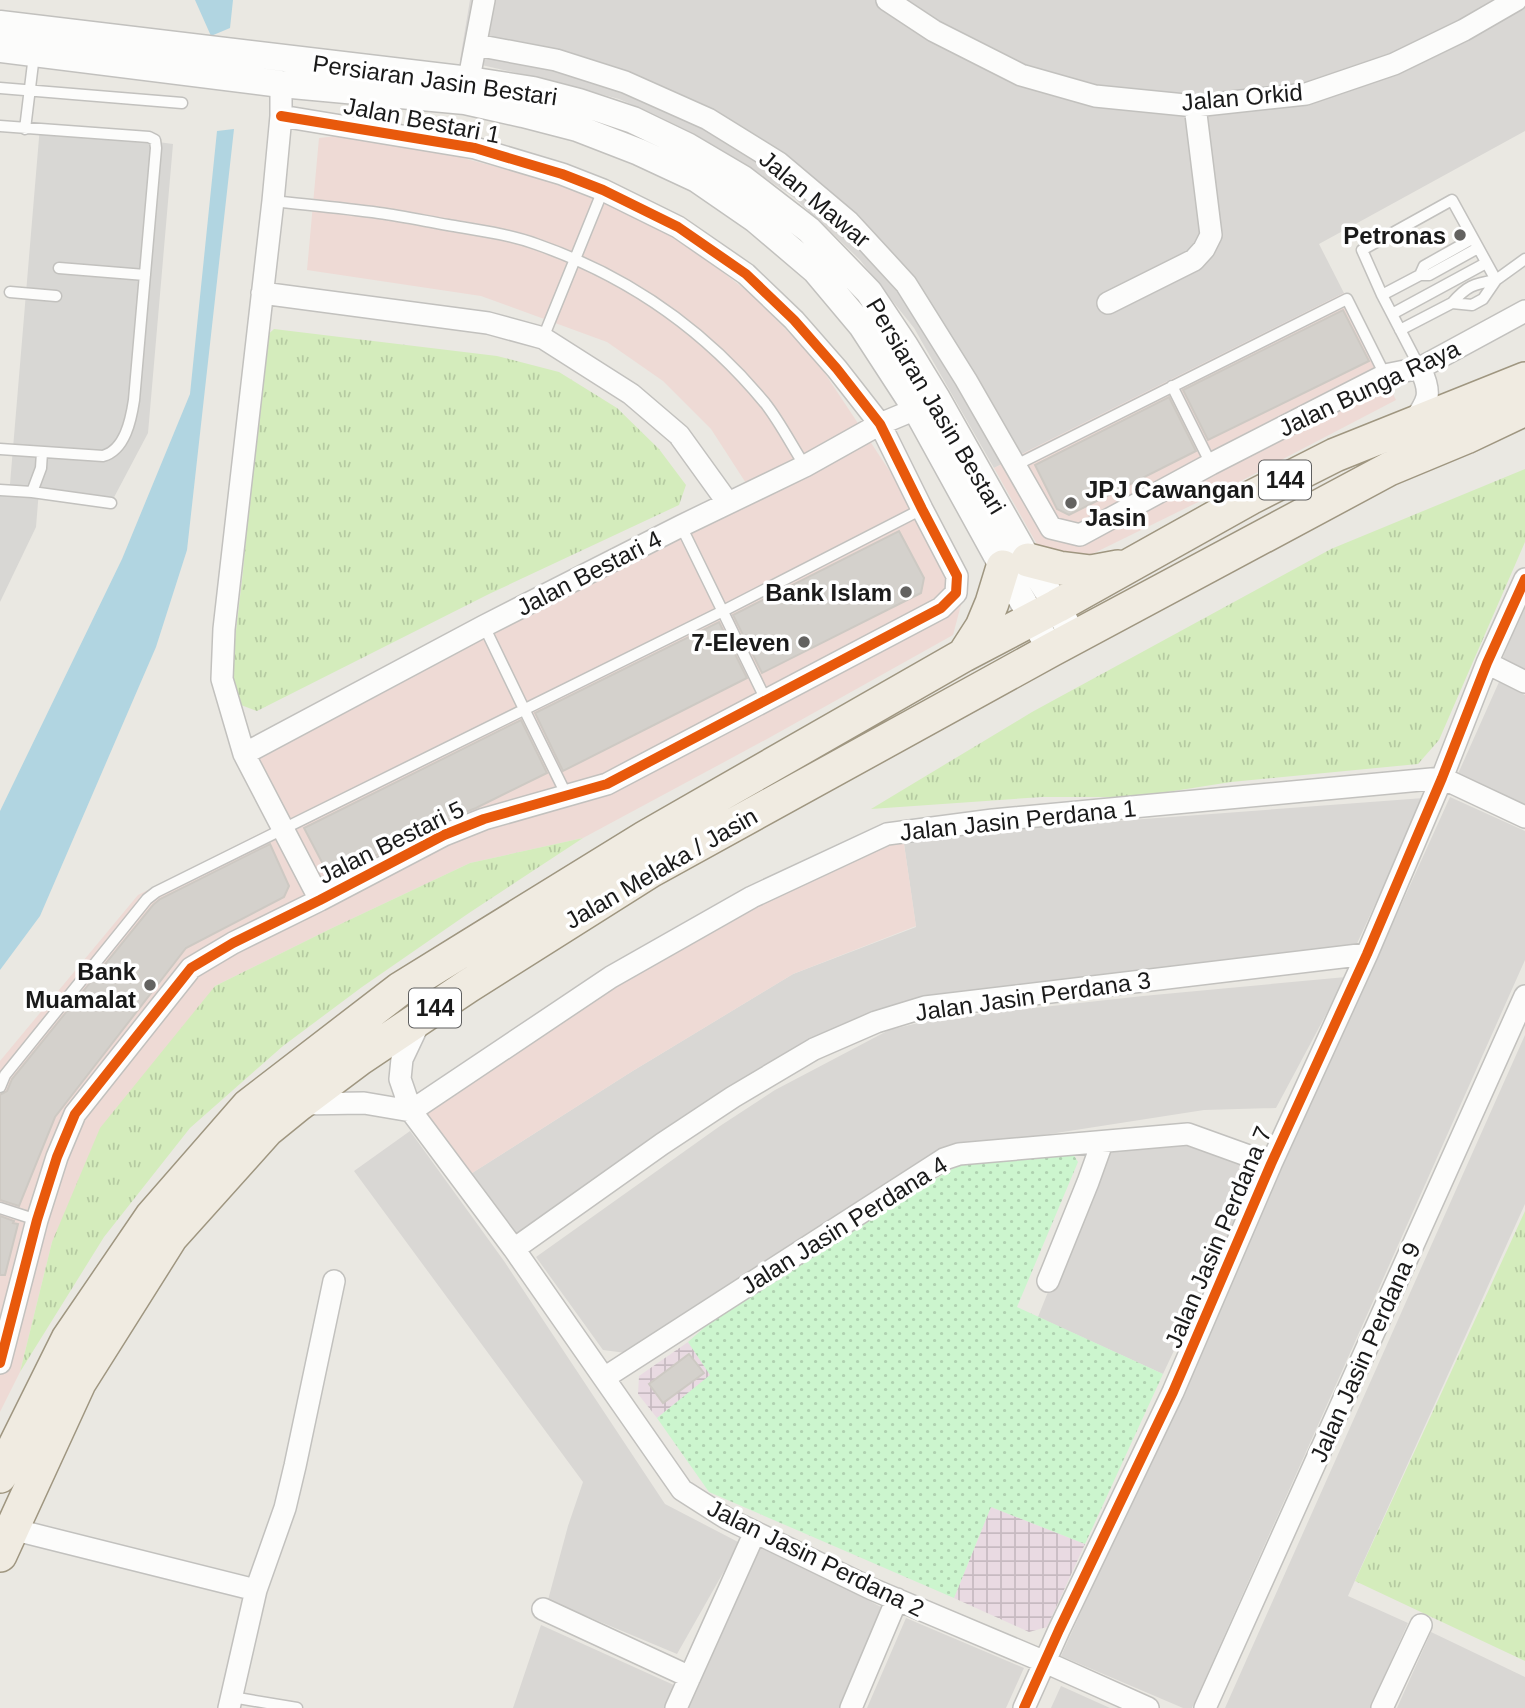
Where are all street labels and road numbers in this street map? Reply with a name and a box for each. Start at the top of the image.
street label: Persiaran Jasin Bestari [311,49,559,111]
street label: Jalan Orkid [1180,78,1304,116]
street label: Jalan Bestari 1 [341,92,503,148]
street label: Jalan Mawar [754,145,876,253]
street label: Persiaran Jasin Bestari [861,293,1011,519]
street label: Jalan Bunga Raya [1274,334,1464,442]
road number: 144 [1259,460,1311,500]
street label: Jalan Bestari 4 [512,525,666,621]
street label: Jalan Jasin Perdana 1 [898,794,1138,846]
street label: Jalan Bestari 5 [314,795,468,889]
street label: Jalan Melaka / Jasin [560,802,762,934]
street label: Jalan Jasin Perdana 3 [914,966,1152,1026]
road number: 144 [409,988,461,1028]
street label: Jalan Jasin Perdana 7 [1159,1122,1277,1352]
street label: Jalan Jasin Perdana 4 [736,1151,952,1299]
street label: Jalan Jasin Perdana 9 [1304,1238,1426,1466]
street label: Jalan Jasin Perdana 2 [703,1494,929,1622]

